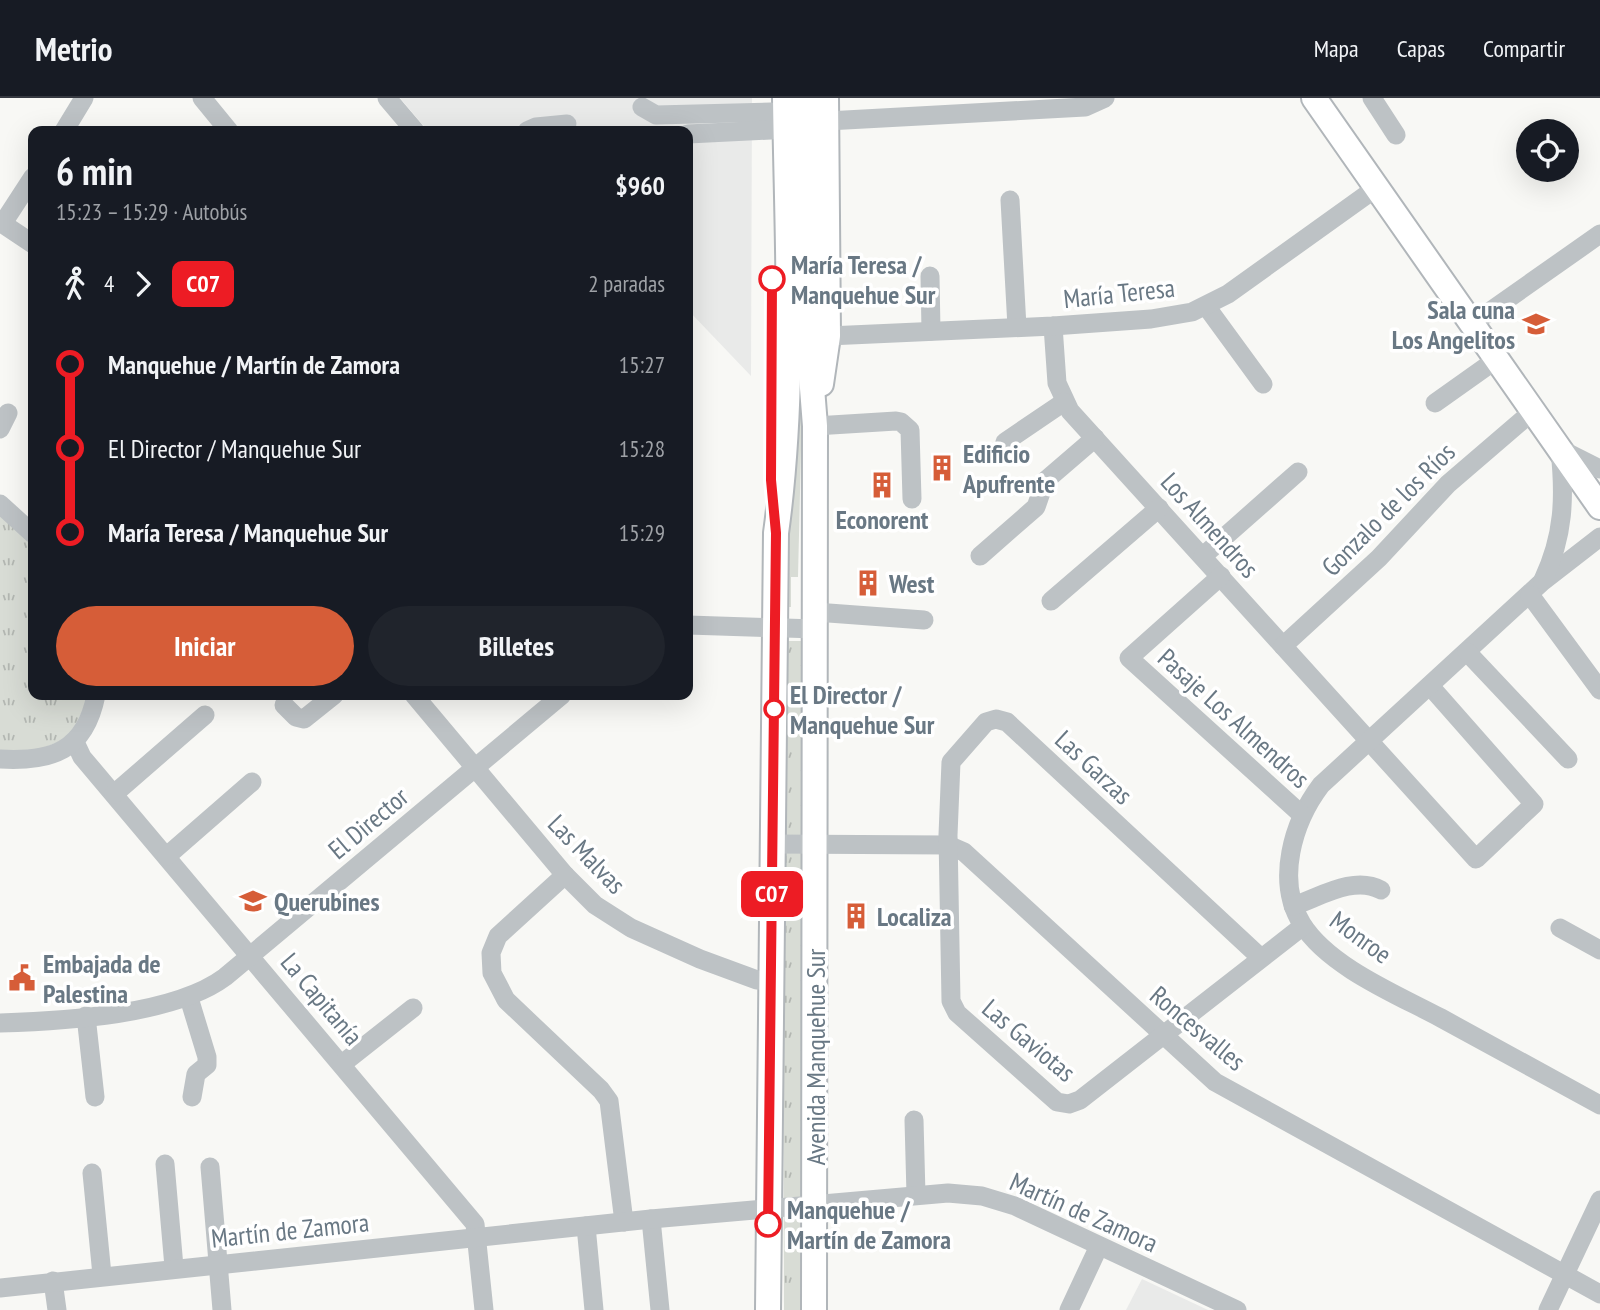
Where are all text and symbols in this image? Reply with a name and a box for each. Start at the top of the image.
text: Metrio [35,27,112,70]
text: Mapa [1314,33,1359,64]
text: Capas [1397,33,1445,64]
text: Compartir [1483,33,1565,64]
map controls [1516,119,1579,182]
button: locate [1516,119,1579,182]
text: 6 min [56,146,133,195]
text: $960 [615,169,665,202]
text: 15:23 – 15:29 · Autobús [56,197,247,226]
place label: María Teresa / Manquehue Sur [791,248,936,311]
icon: walk [56,265,94,303]
icon: forward [124,265,162,303]
marker: María Teresa / Manquehue Sur [759,266,785,292]
text: C07 [186,268,220,299]
text: 4 [104,269,114,298]
text: 2 paradas [588,269,665,298]
street label: María Teresa [1062,271,1176,315]
place label: Sala cuna Los Angelitos [1392,293,1515,356]
school or university icon: Sala cuna Los Angelitos [1521,309,1551,339]
text: Manquehue / Martín de Zamora [108,348,400,381]
text: 15:27 [619,350,665,379]
text: El Director / Manquehue Sur [108,432,361,465]
text: 15:28 [619,434,665,463]
street label: Gonzalo de los Ríos [1314,435,1462,583]
place label: Edificio Apufrente [962,437,1055,500]
building icon: Edificio Apufrente [927,453,957,483]
street label: Los Almendros [1154,466,1266,584]
building icon: Econorent [867,470,897,500]
place label: Econorent [836,503,929,536]
text: María Teresa / Manquehue Sur [108,516,388,549]
text: 15:29 [619,518,665,547]
place label: West [888,567,935,600]
building icon: West [853,568,883,598]
button: Iniciar [56,606,354,686]
button: Billetes [368,606,665,686]
street label: Pasaje Los Almendros [1151,641,1317,795]
place label: El Director / Manquehue Sur [790,678,935,741]
marker: El Director / Manquehue Sur [764,699,784,719]
street label: Las Garzas [1048,723,1140,811]
street label: El Director [321,780,415,866]
street label: Las Malvas [541,807,633,901]
line badge: C07 [732,871,812,917]
text: C07 [755,878,789,909]
place label: Querubines [274,885,380,918]
school or university icon: Querubines [238,886,268,916]
place label: Localiza [877,900,952,933]
building icon: Localiza [841,901,871,931]
street label: Monroe [1324,904,1398,970]
street label: La Capitanía [274,946,370,1052]
place label: Embajada de Palestina [43,947,161,1010]
street label: Avenida Manquehue Sur [799,949,832,1165]
public building icon: Embajada de Palestina [7,963,37,993]
street label: Roncesvalles [1144,979,1252,1077]
street label: Las Gaviotas [976,991,1082,1089]
street label: Martín de Zamora [1005,1165,1163,1259]
place label: Manquehue / Martín de Zamora [787,1193,951,1256]
street label: Martín de Zamora [209,1205,371,1255]
marker: Manquehue / Martín de Zamora [755,1211,781,1237]

